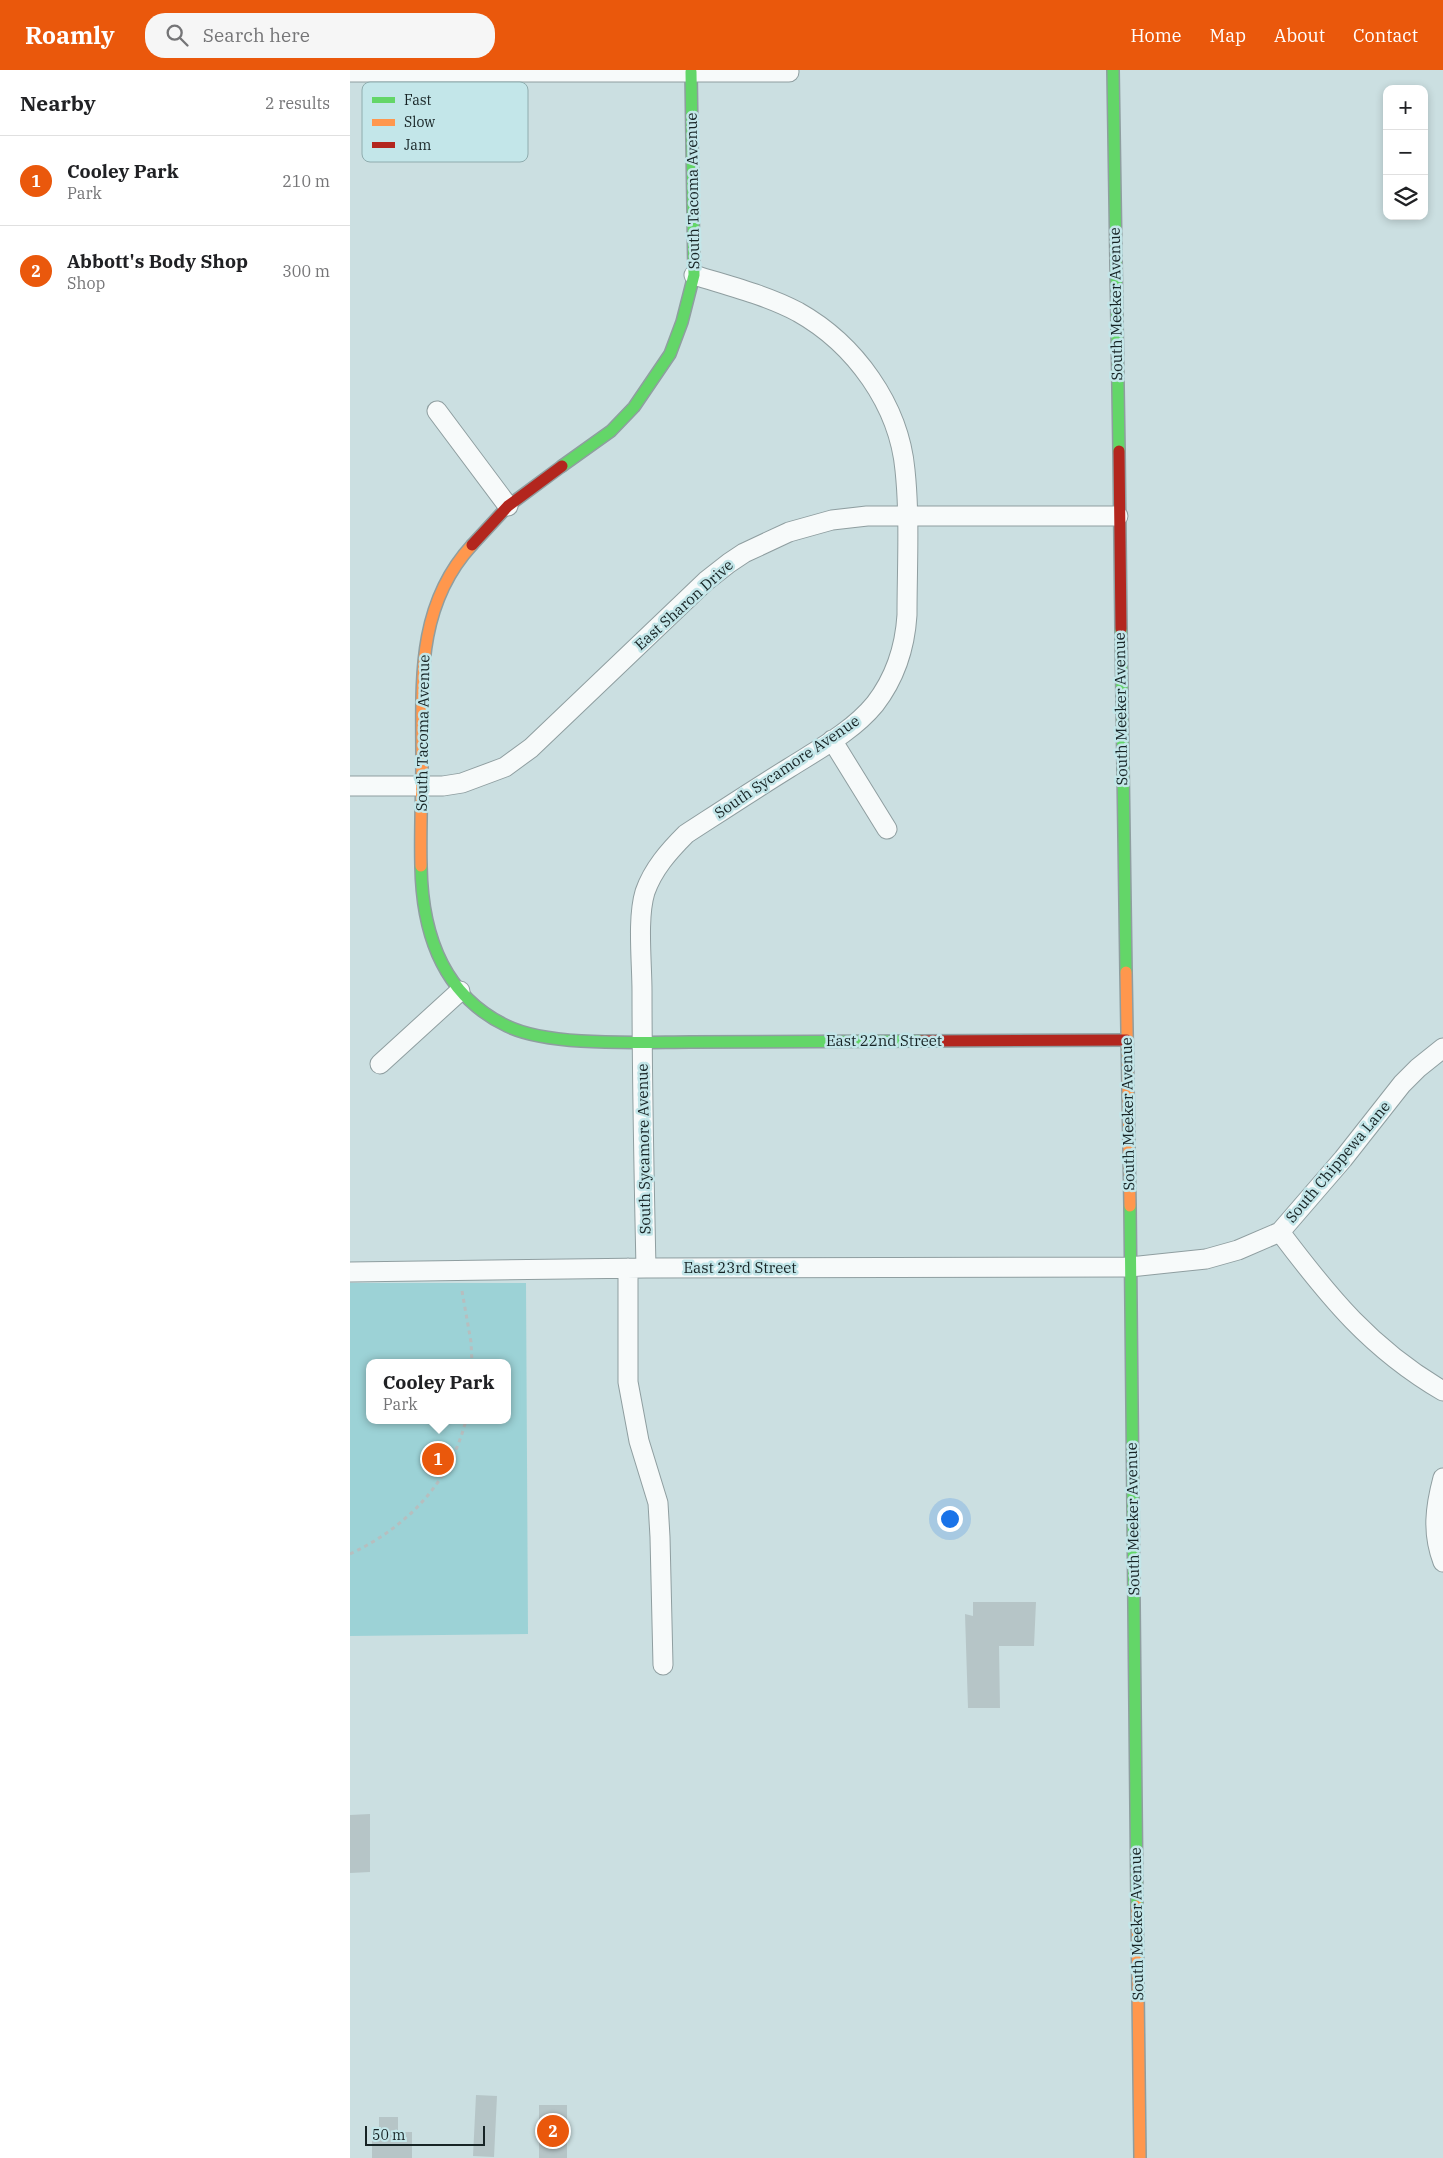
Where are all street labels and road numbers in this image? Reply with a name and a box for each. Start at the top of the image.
street label: South Tacoma Avenue [682,112,703,270]
street label: South Meeker Avenue [1105,227,1126,381]
street label: East Sharon Drive [630,555,737,654]
street label: South Meeker Avenue [1110,632,1131,786]
street label: South Tacoma Avenue [412,654,433,812]
street label: South Sycamore Avenue [711,711,863,822]
street label: East 22nd Street [826,1031,942,1050]
street label: South Meeker Avenue [1117,1037,1138,1191]
street label: South Sycamore Avenue [633,1063,654,1235]
street label: South Chippewa Lane [1281,1097,1394,1226]
street label: East 23rd Street [683,1258,797,1277]
street label: South Meeker Avenue [1122,1442,1143,1596]
street label: South Meeker Avenue [1126,1847,1147,2001]

